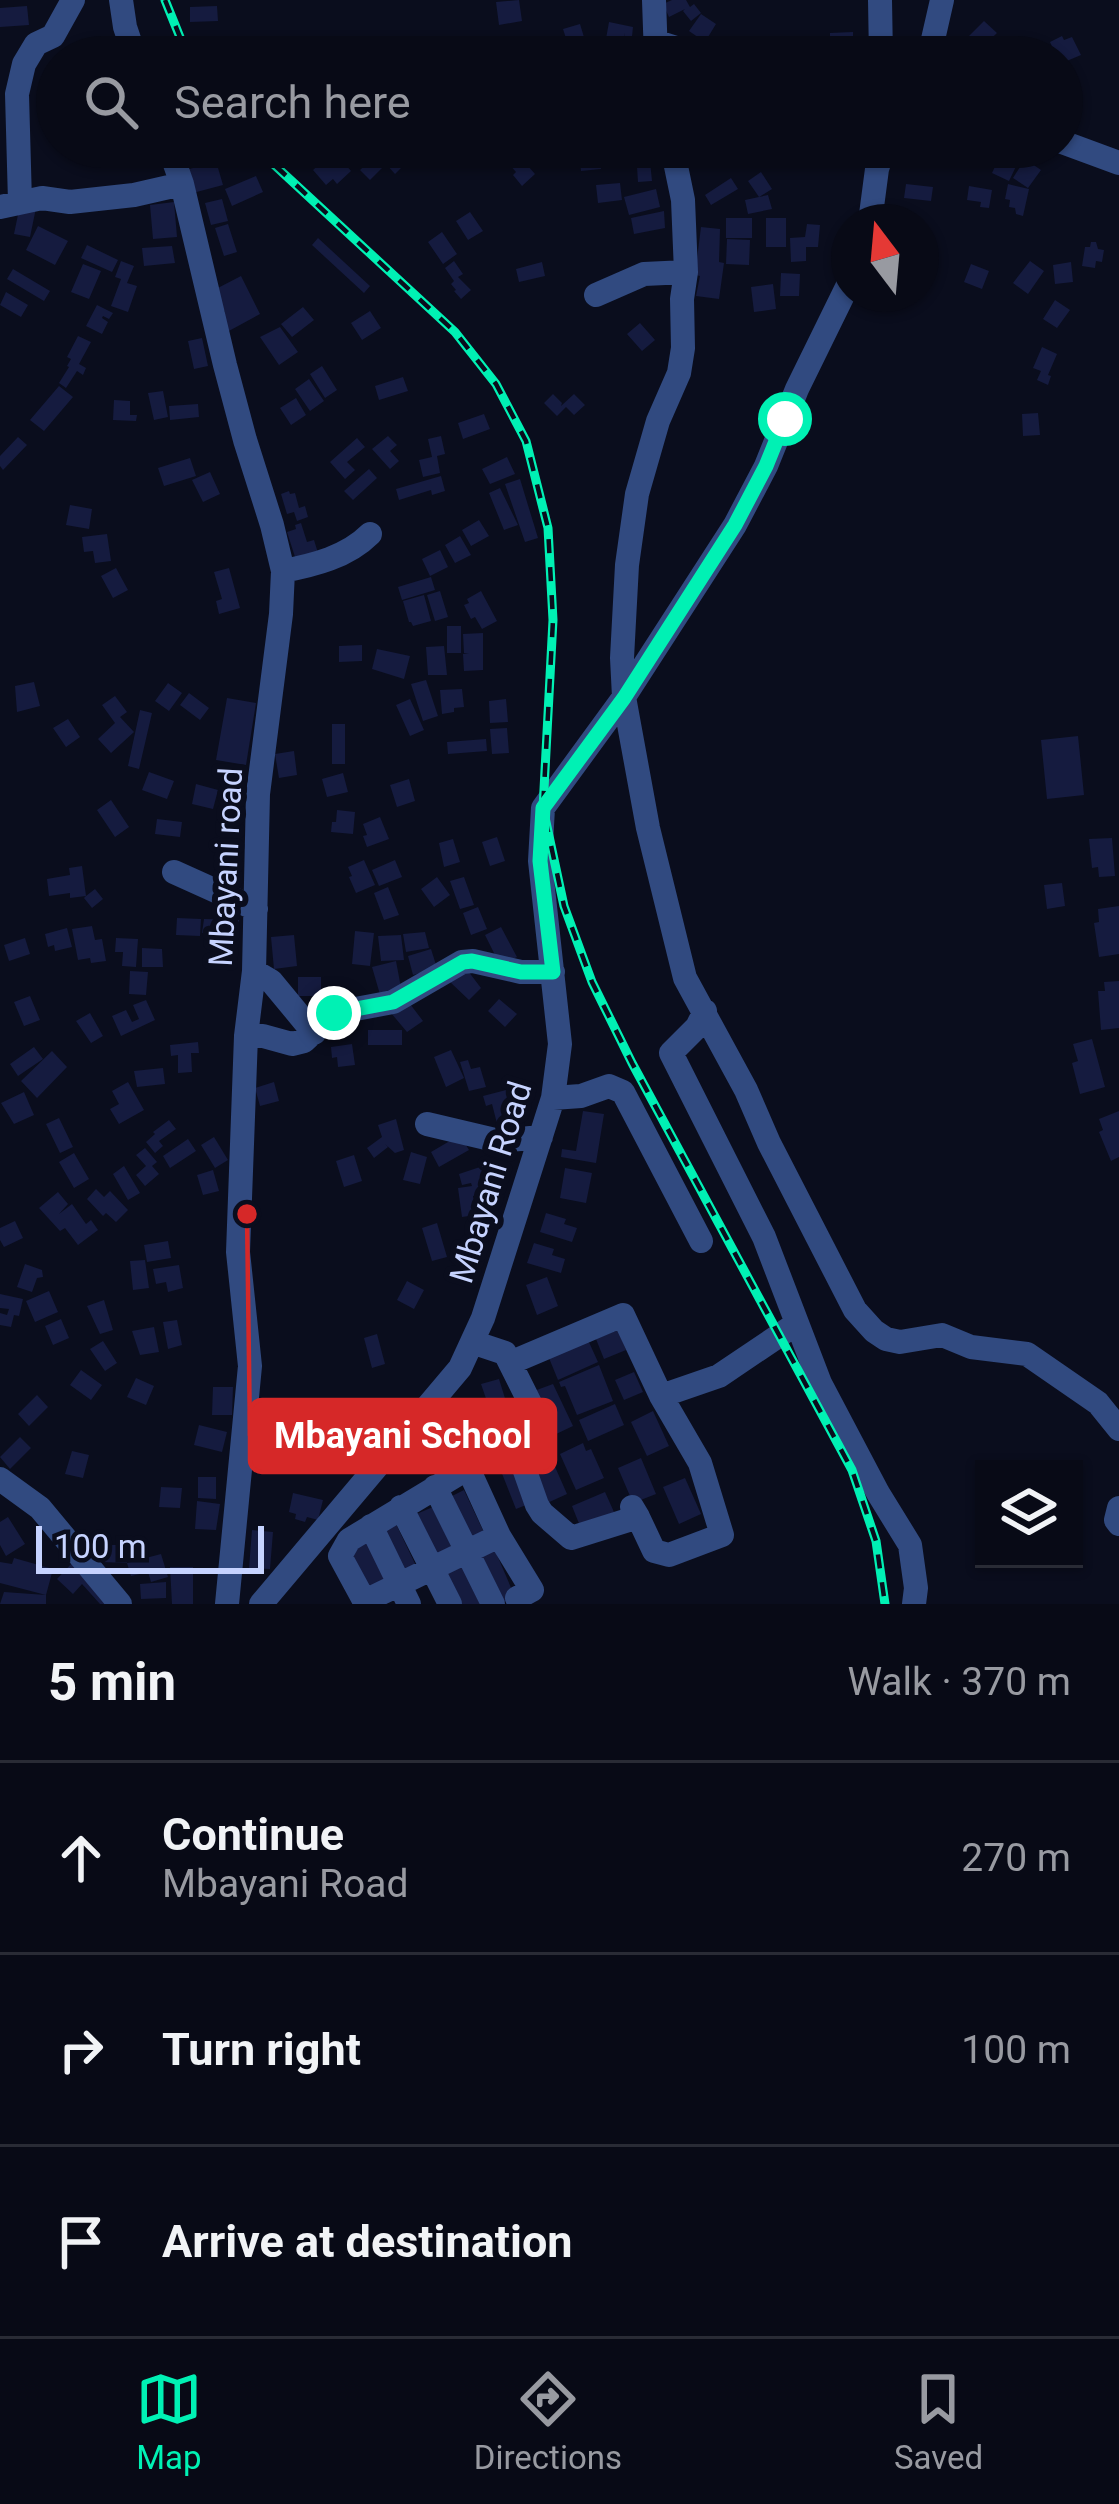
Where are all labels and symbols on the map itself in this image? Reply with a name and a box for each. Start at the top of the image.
north arrow [831,204,939,312]
route start [758,392,812,446]
street label: Mbayani road [201,767,250,967]
route end [307,986,361,1040]
street label: Mbayani Road [441,1077,540,1288]
callout: Mbayani School [250,1400,555,1472]
text: Mbayani School [274,1415,532,1457]
scale bar [36,1520,264,1573]

